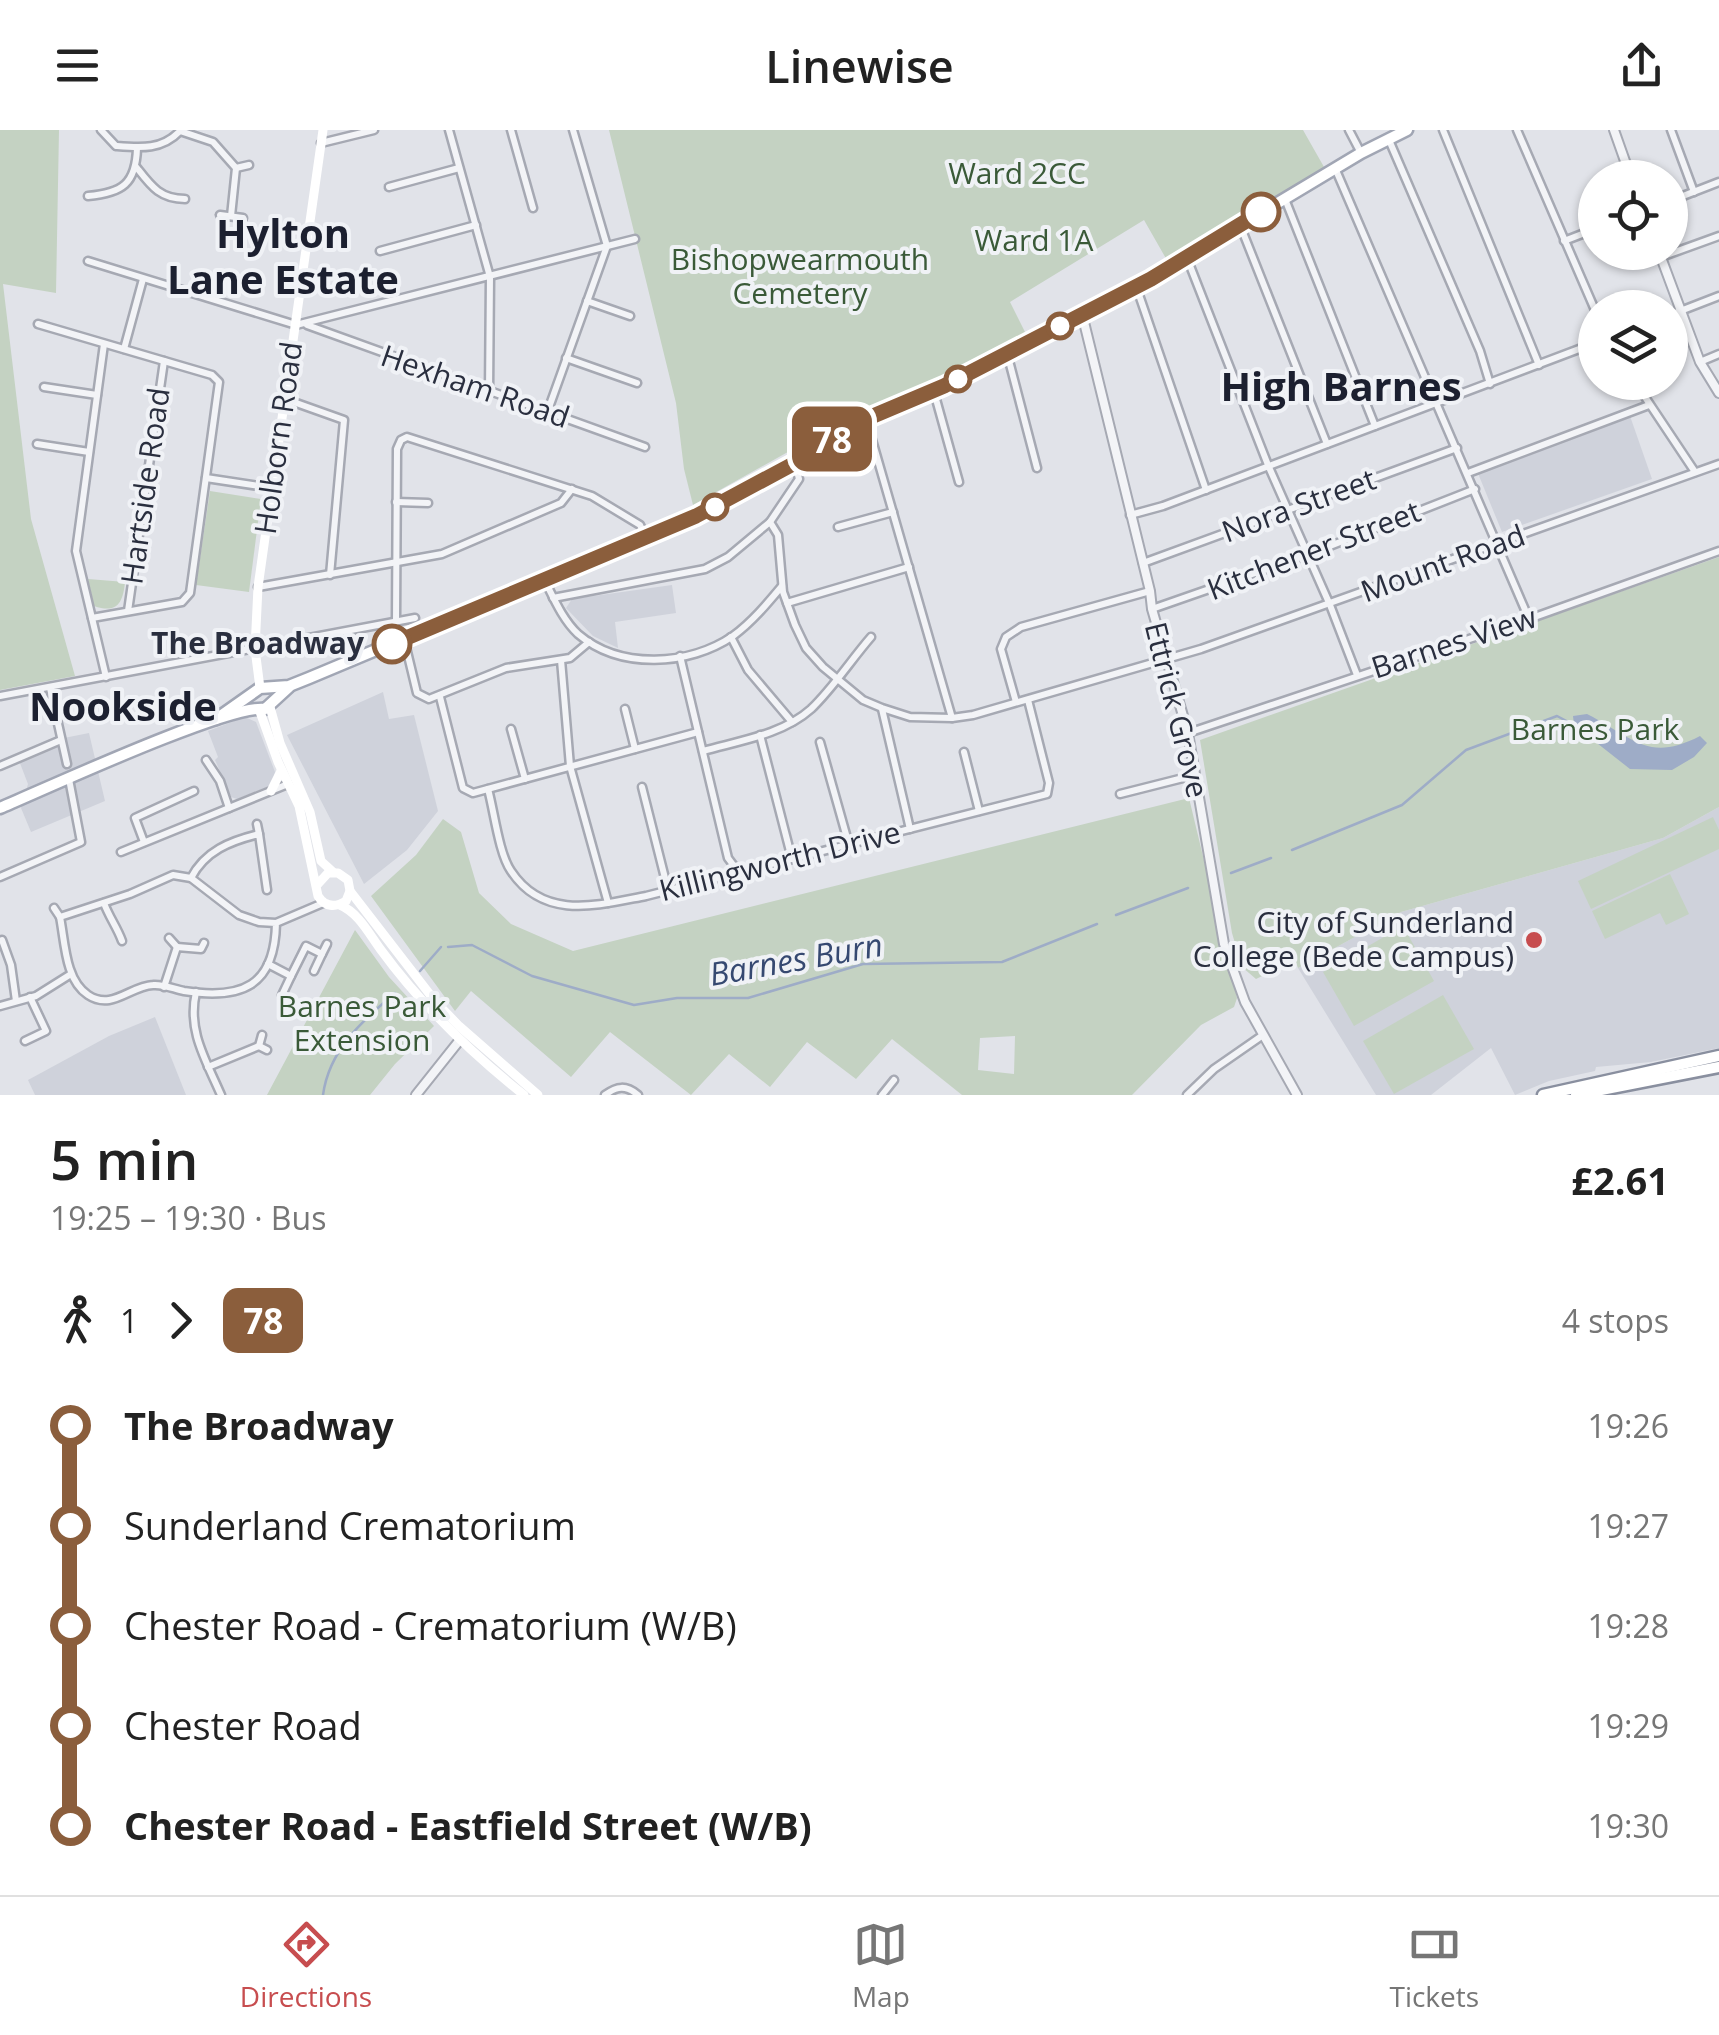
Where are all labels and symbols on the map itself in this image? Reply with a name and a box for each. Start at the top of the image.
park label: Ward 2CC [948,152,1086,193]
unlabelled marker [1242,193,1280,231]
district label: Hylton Lane Estate [167,205,399,306]
park label: Ward 1A [975,219,1093,260]
park label: Bishopwearmouth Cemetery [671,238,929,313]
unlabelled marker [1047,313,1073,339]
street label: Hexham Road [376,334,575,437]
street label: Holborn Road [244,339,311,537]
district label: High Barnes [1220,358,1462,413]
unlabelled marker [945,366,971,392]
street label: Hartside Road [110,385,179,587]
line badge: 78 [787,406,877,472]
street label: Nora Street [1216,458,1381,551]
street label: Kitchener Street [1201,490,1426,609]
unlabelled marker [702,494,728,520]
street label: Mount Road [1355,514,1530,611]
street label: Barnes View [1366,596,1541,688]
street label: Ettrick Grove [1136,617,1219,802]
place label: The Broadway [151,622,365,663]
marker: The Broadway [373,625,411,663]
district label: Nookside [29,678,217,733]
park label: Barnes Park [1511,708,1679,749]
street label: Killingworth Drive [655,811,905,910]
place label: City of Sunderland College (Bede Campus) [1193,901,1514,976]
water label: Barnes Burn [706,922,886,995]
marker: City of Sunderland College (Bede Campus) [1523,929,1545,951]
park label: Barnes Park Extension [278,985,446,1060]

